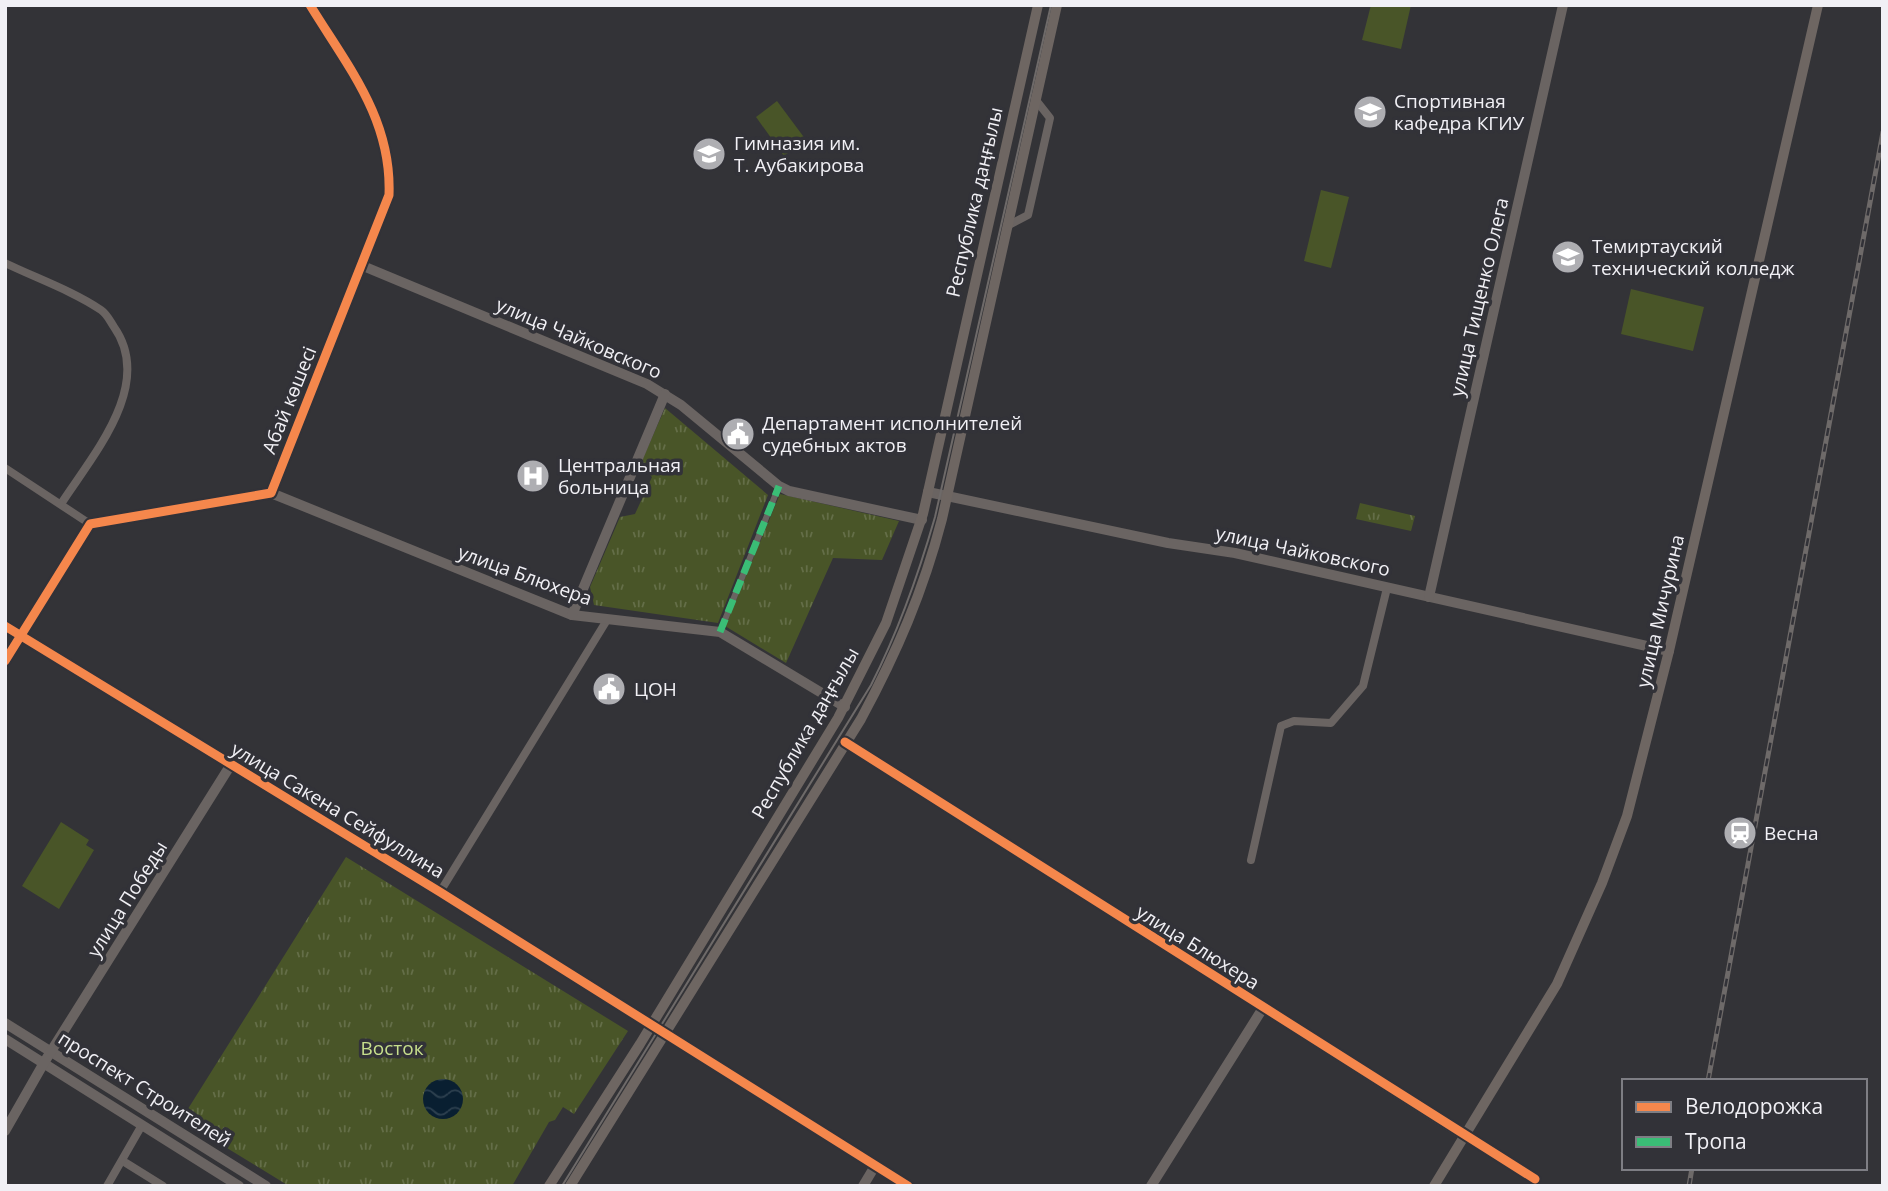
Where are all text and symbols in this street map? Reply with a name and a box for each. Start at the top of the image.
place label: Спортивная кафедра КГИУ [1394,88,1525,136]
school or university icon: Спортивная кафедра КГИУ [1351,93,1389,131]
street label: Республика даңғылы [939,104,1009,300]
place label: Гимназия им. Т. Аубакирова [734,130,864,178]
school or university icon: Гимназия им. Т. Аубакирова [690,135,728,173]
street label: улица Тищенко Олега [1443,195,1515,399]
place label: Темиртауский технический колледж [1592,233,1794,281]
school or university icon: Темиртауский технический колледж [1549,238,1587,276]
street label: улица Чайковского [492,291,666,385]
street label: Абай көшесі [256,342,322,458]
place label: Департамент исполнителей судебных актов [762,410,1022,458]
public building icon: Департамент исполнителей судебных актов [719,415,757,453]
place label: Центральная больница [558,452,681,500]
hospital icon: Центральная больница [514,457,552,495]
street label: улица Чайковского [1213,520,1393,582]
street label: улица Мичурина [1630,532,1690,690]
street label: улица Блюхера [454,539,596,611]
street label: Республика даңғылы [745,642,865,824]
public building icon: ЦОН [590,670,628,708]
place label: ЦОН [634,676,677,702]
street label: улица Сакена Сейфуллина [226,736,450,884]
station icon: Весна [1721,814,1759,852]
place label: Весна [1764,820,1819,846]
street label: улица Победы [81,836,173,962]
street label: улица Блюхера [1131,899,1265,995]
street label: проспект Строителей [54,1025,236,1153]
park label: Восток [361,1035,424,1061]
legend [1622,1079,1867,1170]
text: Велодорожка [1685,1092,1823,1120]
text: Тропа [1685,1127,1747,1155]

